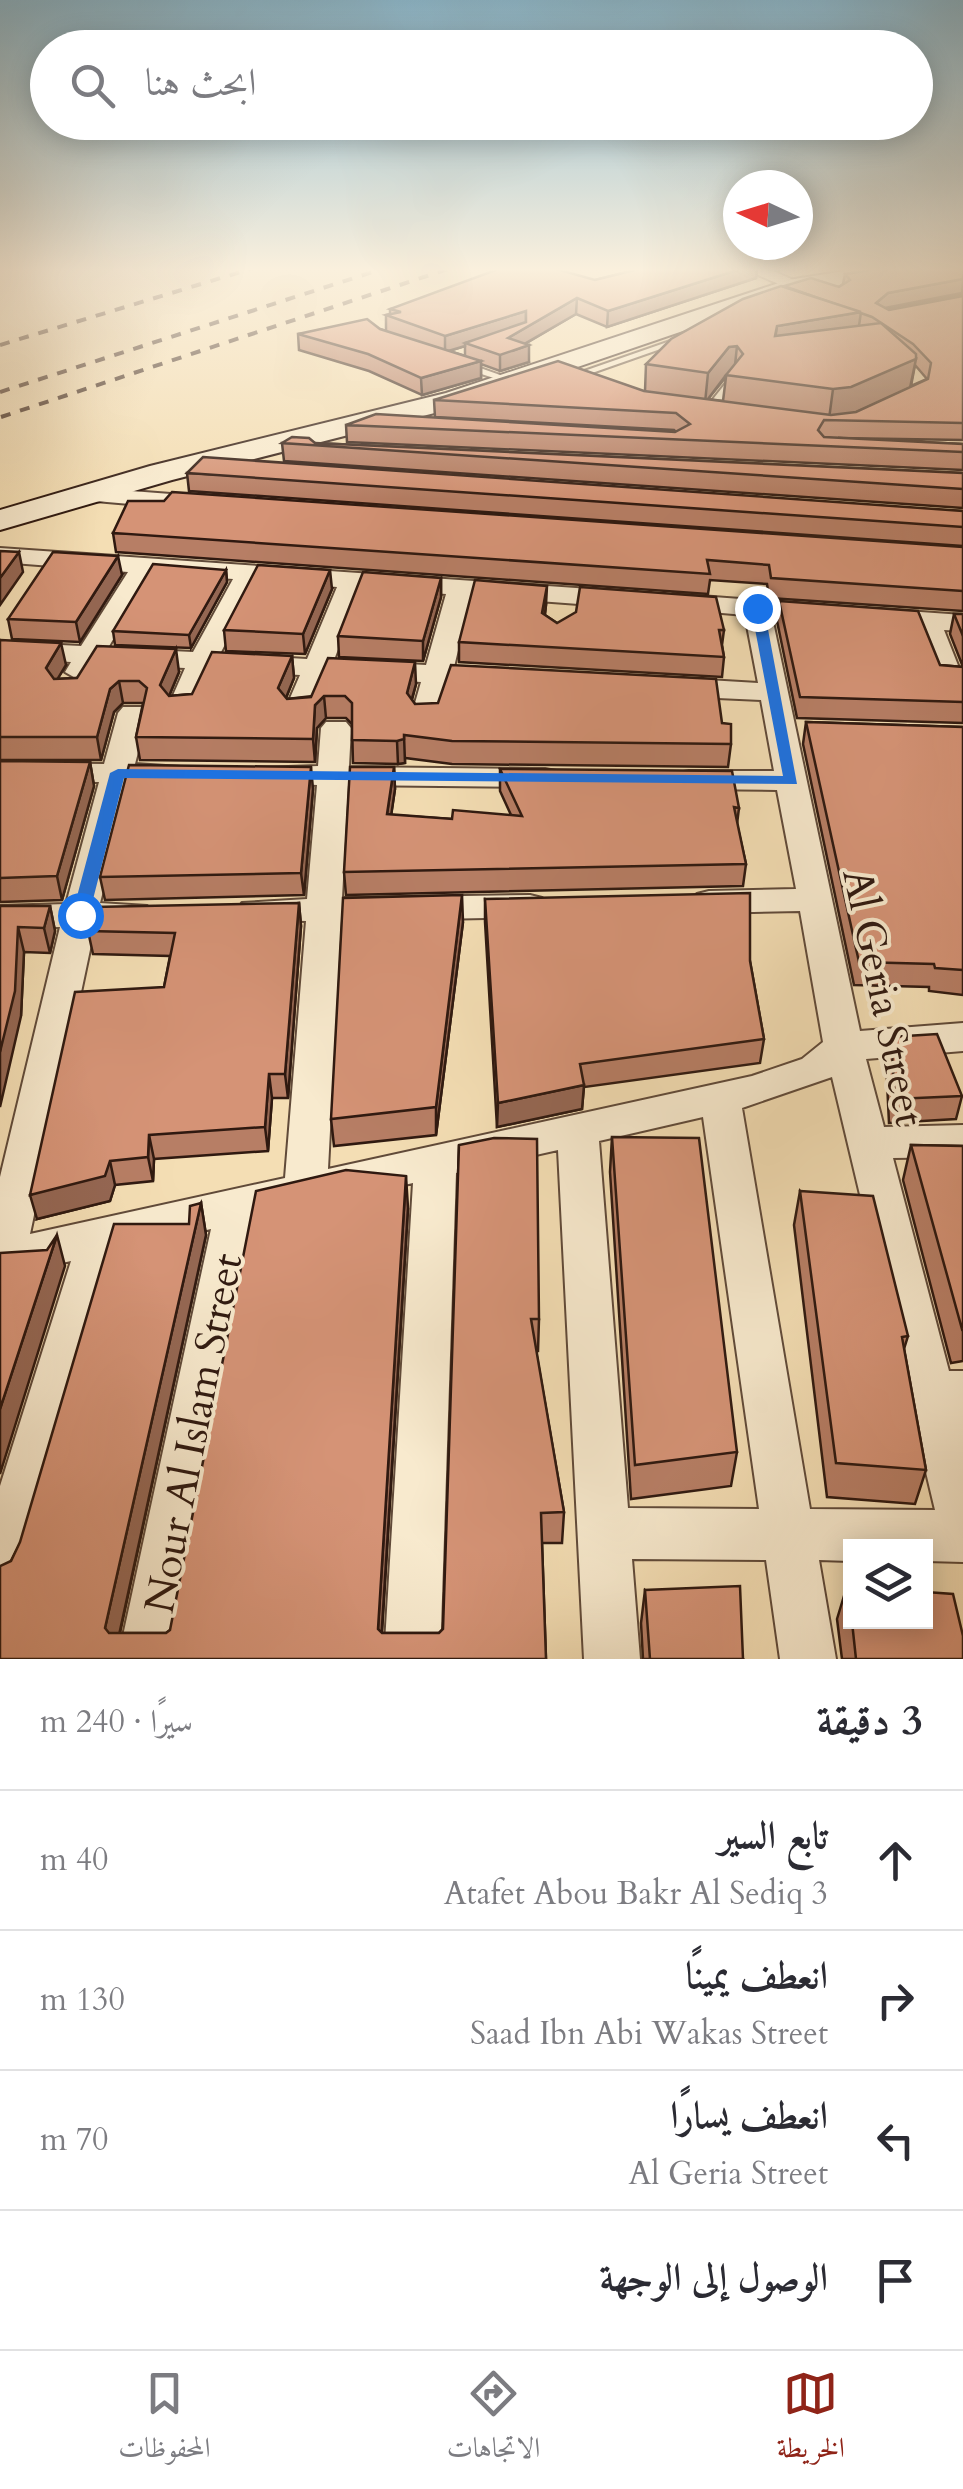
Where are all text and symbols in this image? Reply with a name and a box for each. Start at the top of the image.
search box [30,30,933,140]
text: ابحث هنا [145,57,257,109]
icon: search [65,58,120,113]
north arrow [723,170,813,260]
route end [735,586,781,632]
street label: Al Geria Street [828,863,939,1131]
route start [58,893,104,939]
street label: Nour Al Islam Street [131,1249,256,1618]
map controls [843,1539,933,1629]
button: layers [843,1539,933,1629]
text: 3 دقيقة [817,1692,923,1749]
text: سيرًا · 240 m [40,1700,193,1744]
text: تابع السير [719,1810,828,1862]
icon: ahead [868,1833,923,1888]
text: 40 m [40,1838,108,1882]
text: Atafet Abou Bakr Al Sediq 3 [444,1872,828,1916]
text: انعطف يمينًا [685,1950,828,2002]
icon: right [868,1973,923,2028]
text: 130 m [40,1978,125,2022]
text: Saad Ibn Abi Wakas Street [470,2012,828,2056]
text: انعطف يسارًا [670,2090,828,2142]
icon: left [868,2113,923,2168]
text: 70 m [40,2118,108,2162]
text: Al Geria Street [629,2152,828,2196]
text: الوصول إلى الوجهة [599,2252,828,2304]
icon: arrive [868,2253,923,2308]
tab: المحفوظات [118,2366,210,2475]
tab: الاتجاهات [447,2366,540,2475]
tab: الخريطة [777,2366,845,2475]

